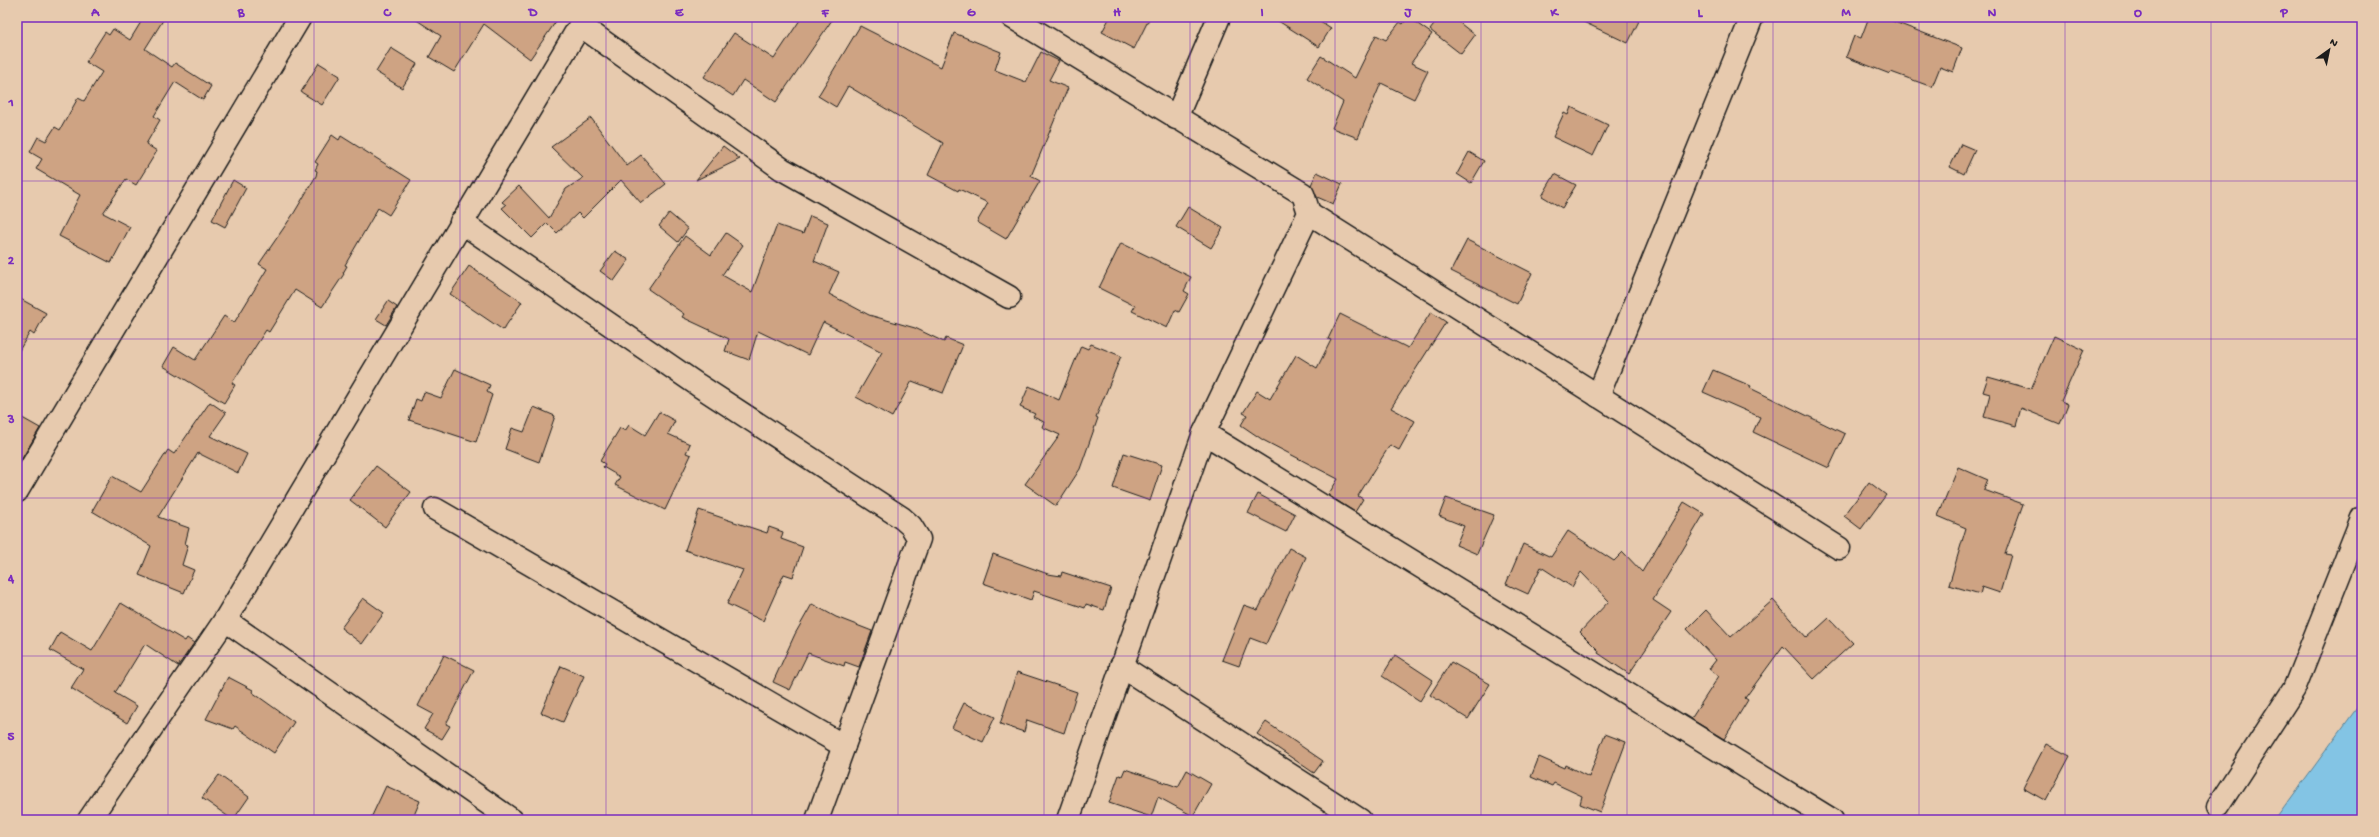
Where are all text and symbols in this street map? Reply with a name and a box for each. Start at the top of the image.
text: A [90,6,100,21]
text: B [237,6,246,21]
text: C [382,6,392,21]
text: D [528,6,538,21]
text: E [675,6,684,21]
text: F [821,6,830,21]
text: G [967,6,976,21]
text: H [1113,6,1121,21]
text: I [1260,6,1264,21]
text: J [1404,6,1413,21]
text: K [1549,6,1559,21]
text: L [1698,6,1704,21]
text: M [1841,6,1851,21]
text: N [1988,6,1997,21]
text: O [2134,6,2142,21]
text: P [2279,6,2288,21]
north arrow [2309,30,2349,70]
text: N [2327,36,2340,50]
text: 1 [7,96,14,111]
text: 2 [8,254,15,269]
text: 3 [7,413,15,428]
text: 4 [7,572,15,587]
text: 5 [8,730,15,745]

